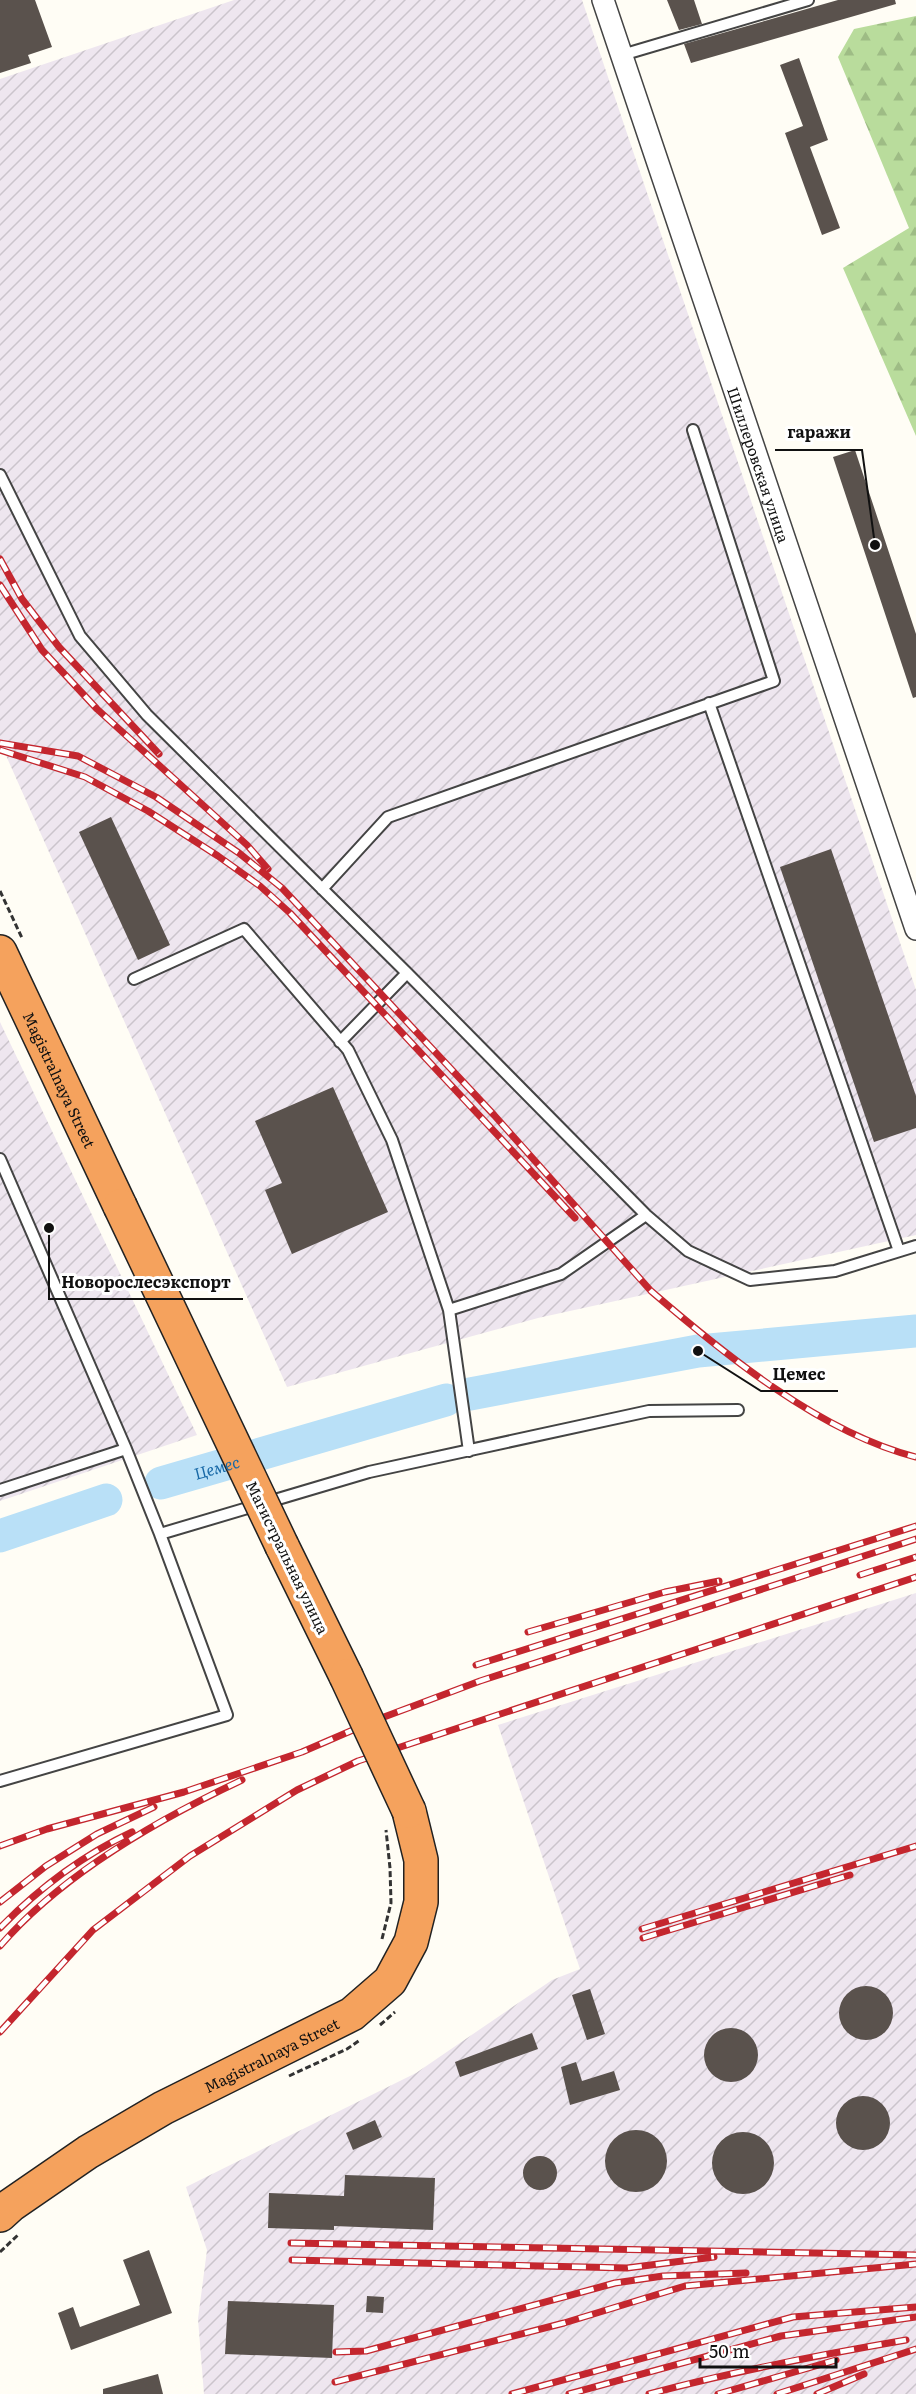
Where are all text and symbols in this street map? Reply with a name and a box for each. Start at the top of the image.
street label: Шиллеровская улица [722,383,797,546]
callout: гаражи [775,416,862,450]
text: гаражи [787,419,851,443]
street label: Magistralnaya Street [18,1007,102,1152]
callout: Новорослесэкспорт [49,1265,243,1299]
text: Новорослесэкспорт [61,1269,231,1293]
callout: Цемес [761,1357,838,1391]
text: Цемес [772,1361,826,1385]
water label: Цемес [191,1449,243,1485]
street label: Магистральная улица [241,1476,336,1638]
street label: Magistralnaya Street [199,2011,343,2098]
scale bar [700,2331,836,2369]
text: 50 m [709,2337,750,2364]

